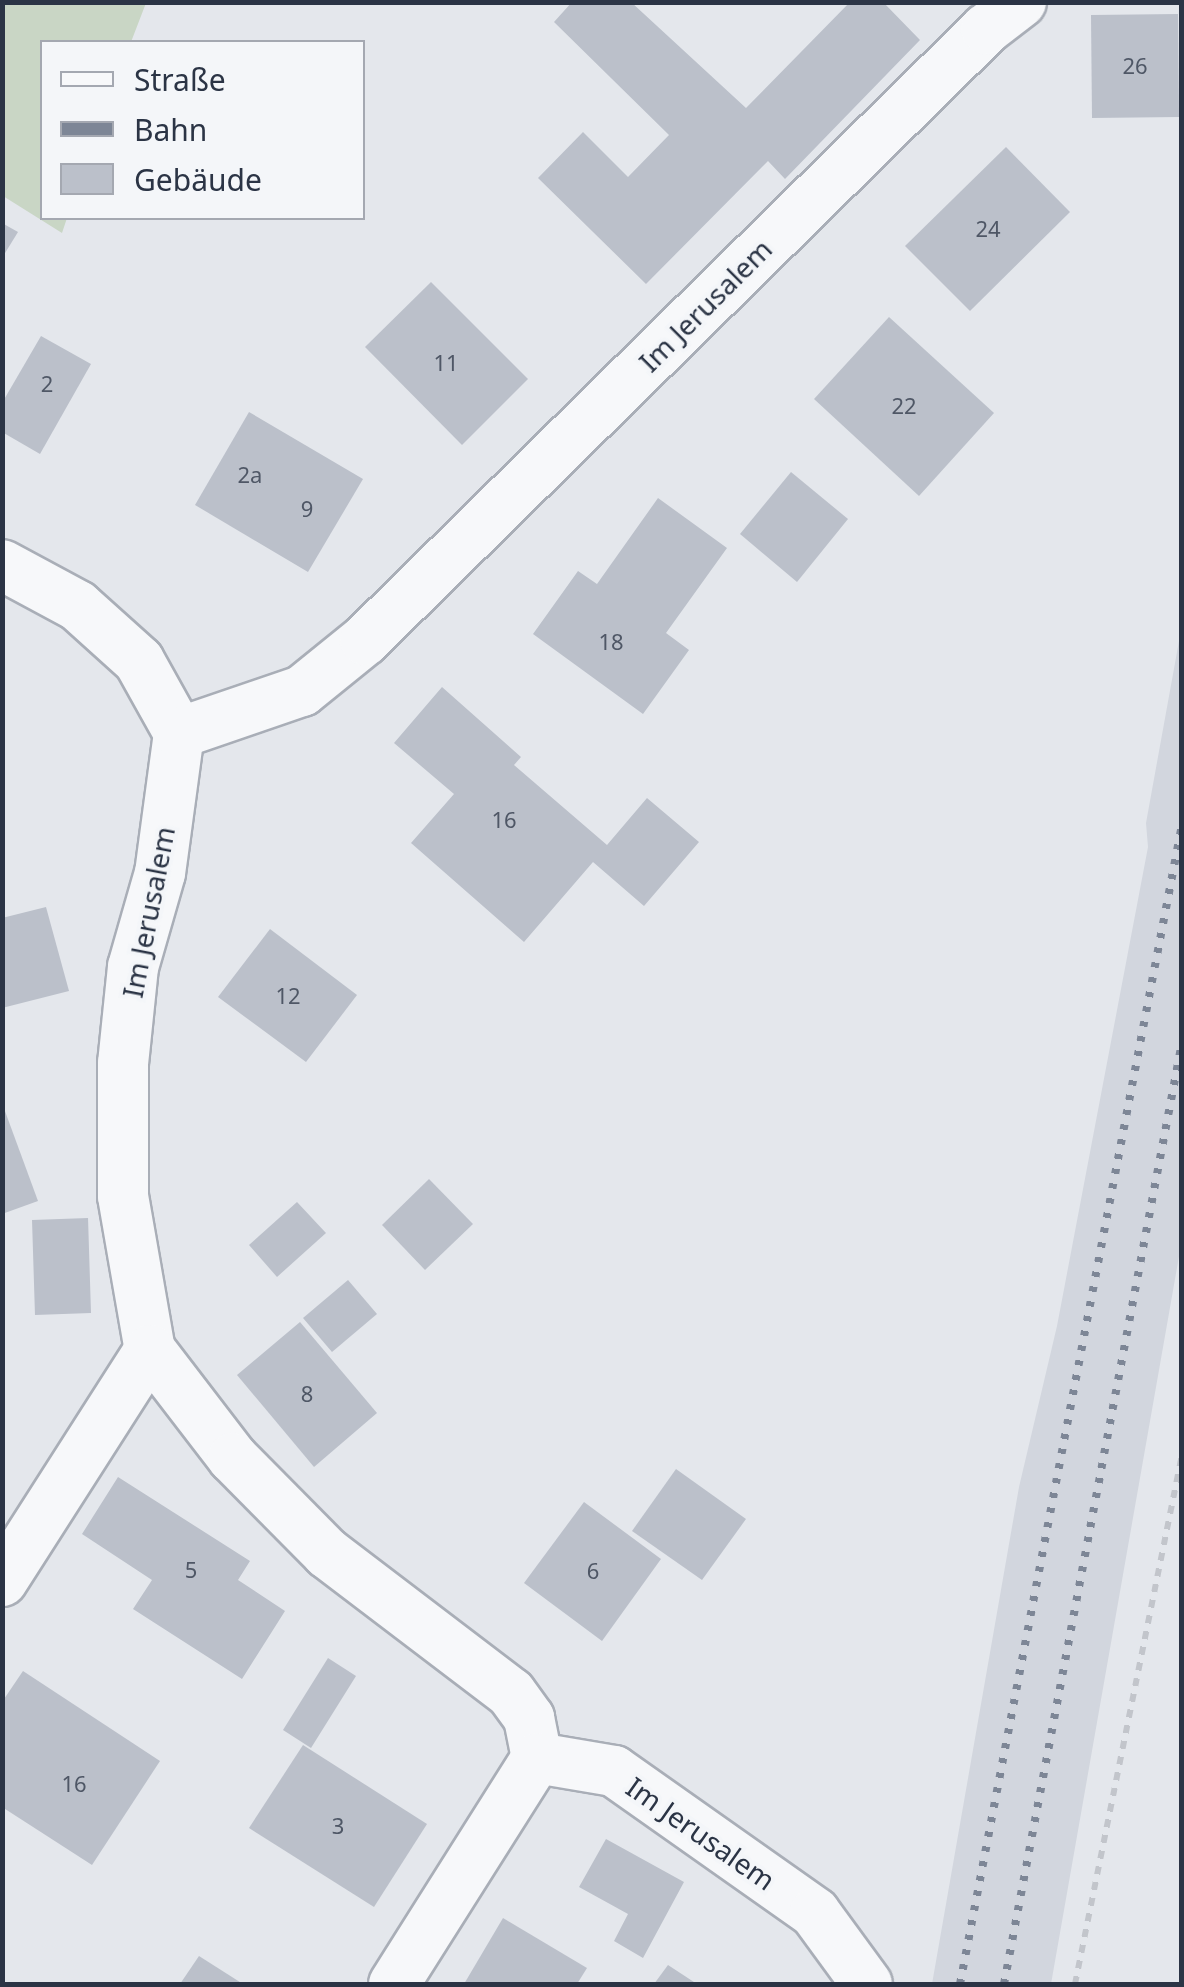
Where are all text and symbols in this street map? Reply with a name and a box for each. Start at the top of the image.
legend [40,40,365,220]
house number: 26 [1122,53,1148,79]
text: Straße [134,59,226,100]
text: Bahn [134,109,207,150]
text: Gebäude [134,159,262,200]
house number: 24 [975,216,1001,242]
street label: Im Jerusalem [632,232,778,378]
house number: 11 [433,350,459,376]
house number: 2 [41,371,53,397]
house number: 22 [891,393,917,419]
house number: 2a [238,462,262,488]
house number: 9 [301,496,313,522]
house number: 18 [598,629,624,655]
house number: 16 [491,807,517,833]
street label: Im Jerusalem [115,824,181,1000]
house number: 12 [275,983,301,1009]
house number: 8 [301,1381,313,1407]
house number: 5 [185,1557,197,1583]
house number: 6 [587,1558,599,1584]
street label: Im Jerusalem [620,1769,782,1897]
house number: 16 [61,1771,87,1797]
house number: 3 [332,1813,344,1839]

